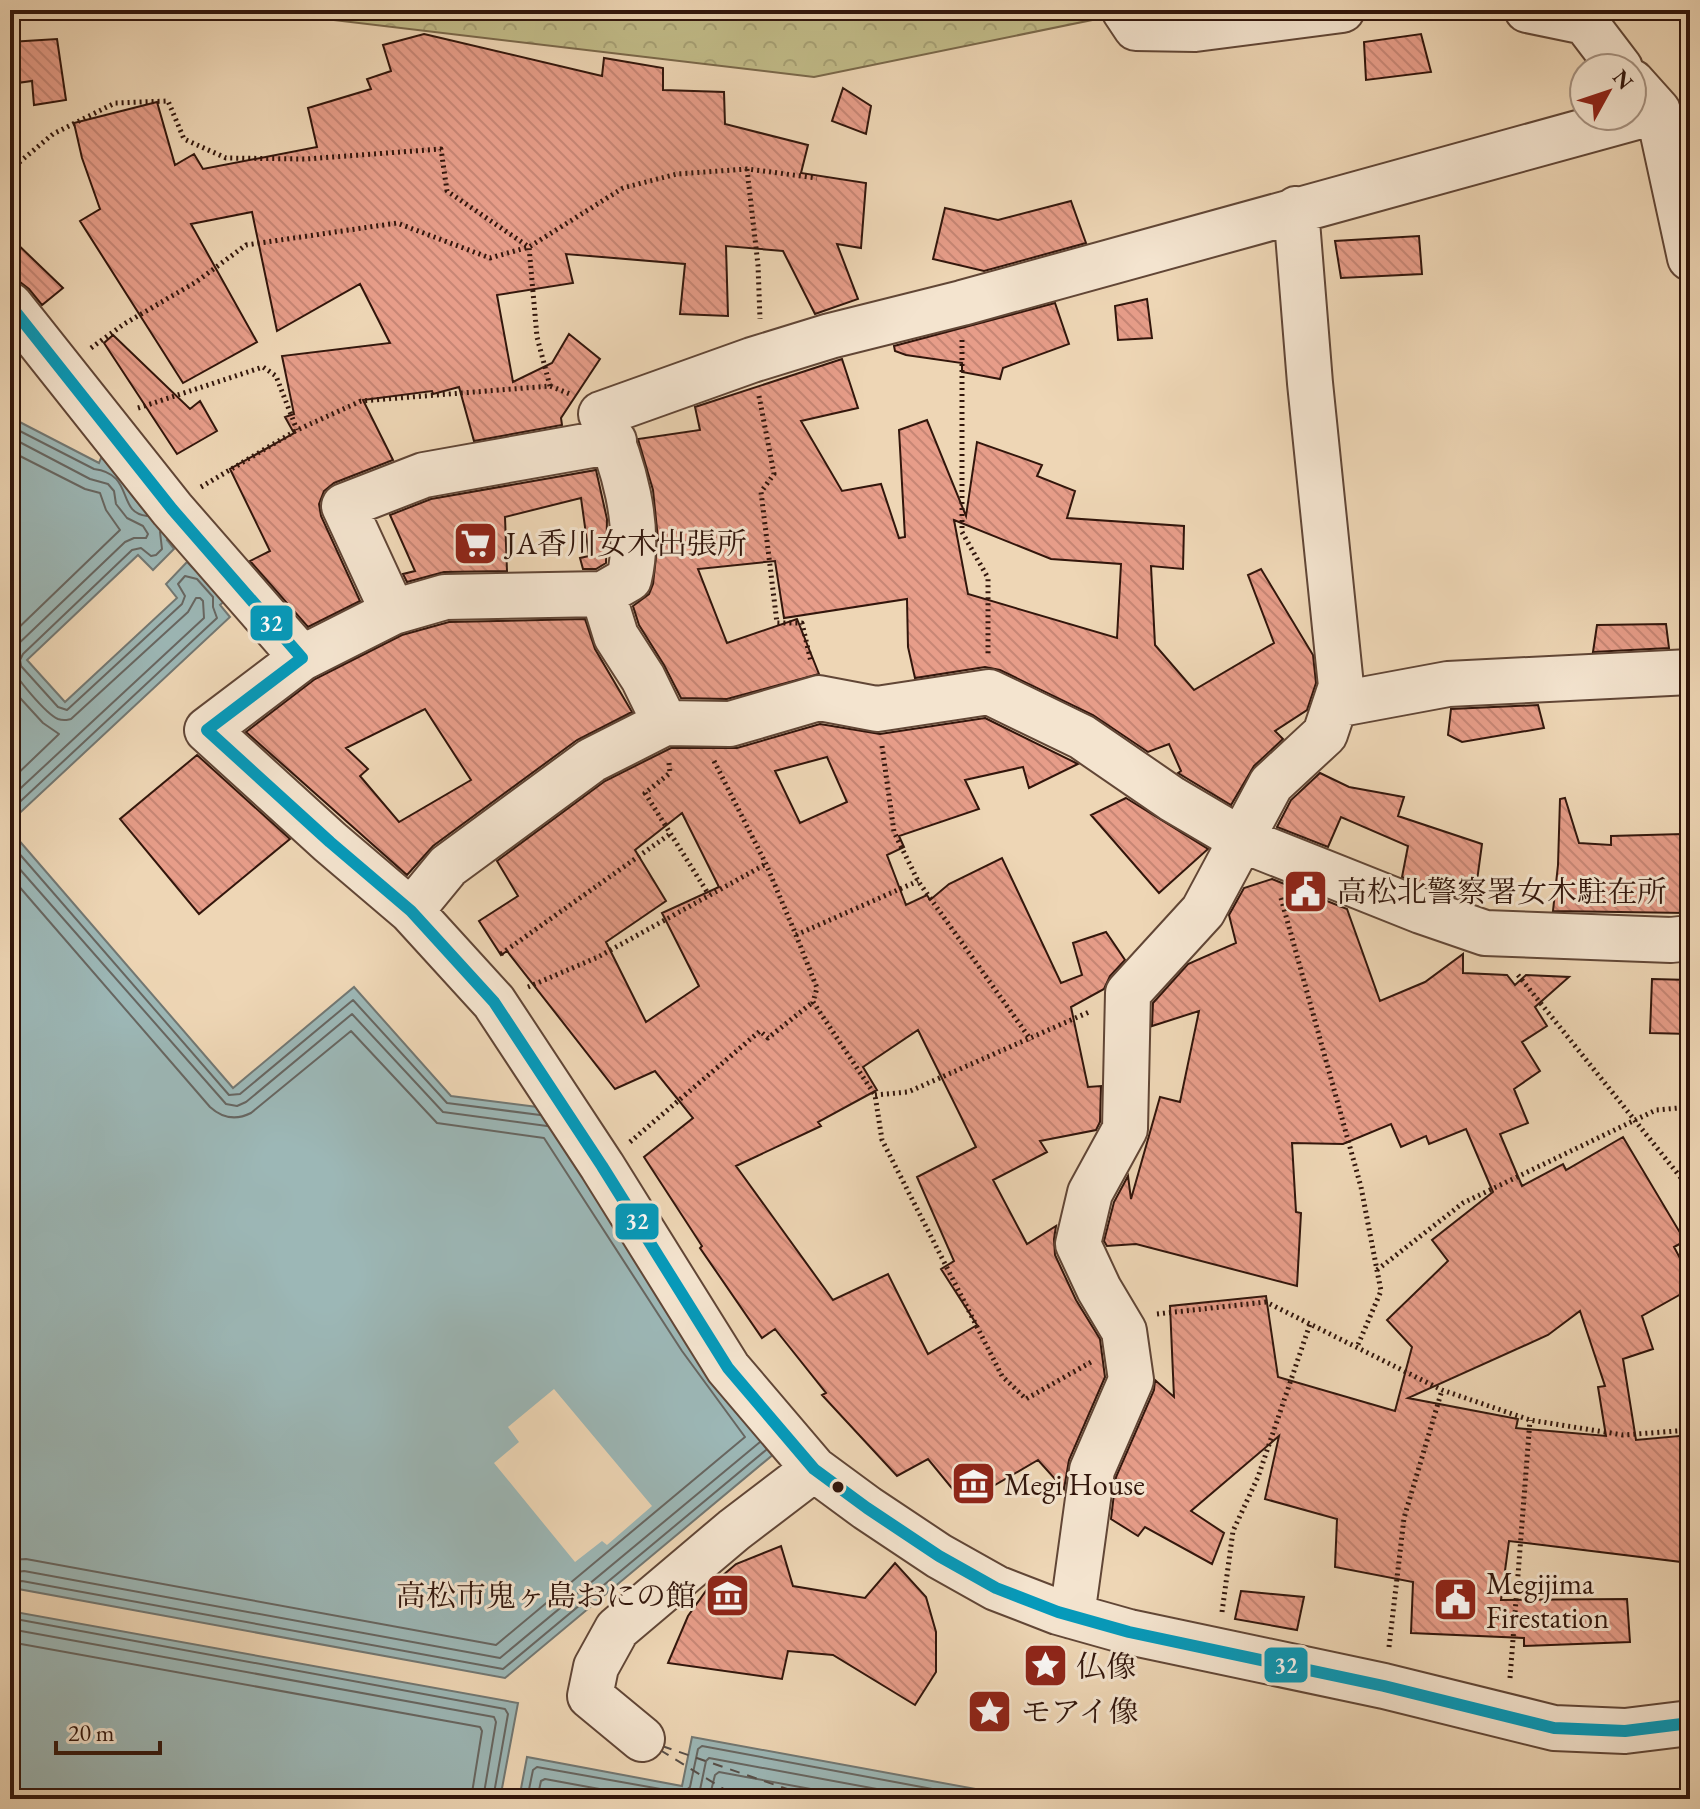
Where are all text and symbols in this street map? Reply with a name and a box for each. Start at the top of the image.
north arrow [1568,52,1648,132]
text: N [1606,63,1640,96]
supermarket icon: JA香川女木出張所 [451,519,499,567]
place label: JA香川女木出張所 [503,524,747,563]
line badge: 32 [249,604,294,642]
text: 32 [259,609,283,638]
public building icon: 高松北警察署女木駐在所 [1282,867,1330,915]
place label: 高松北警察署女木駐在所 [1337,872,1667,911]
line badge: 32 [614,1202,660,1241]
text: 32 [625,1207,649,1236]
museum icon: Megi House [949,1460,997,1508]
place label: Megi House [1004,1465,1145,1504]
unlabelled marker [830,1479,846,1495]
place label: Megijima Firestation [1486,1564,1609,1637]
museum icon: 高松市鬼ヶ島おにの館 [703,1571,751,1619]
place label: 高松市鬼ヶ島おにの館 [396,1576,696,1615]
public building icon: Megijima Firestation [1431,1576,1479,1624]
place icon: 仏像 [1021,1642,1069,1690]
line badge: 32 [1263,1646,1309,1684]
place label: 仏像 [1076,1647,1136,1686]
text: 32 [1274,1651,1298,1680]
place icon: モアイ像 [966,1687,1014,1735]
place label: モアイ像 [1021,1692,1138,1731]
scale bar [56,1705,160,1755]
text: 20 m [68,1717,115,1748]

